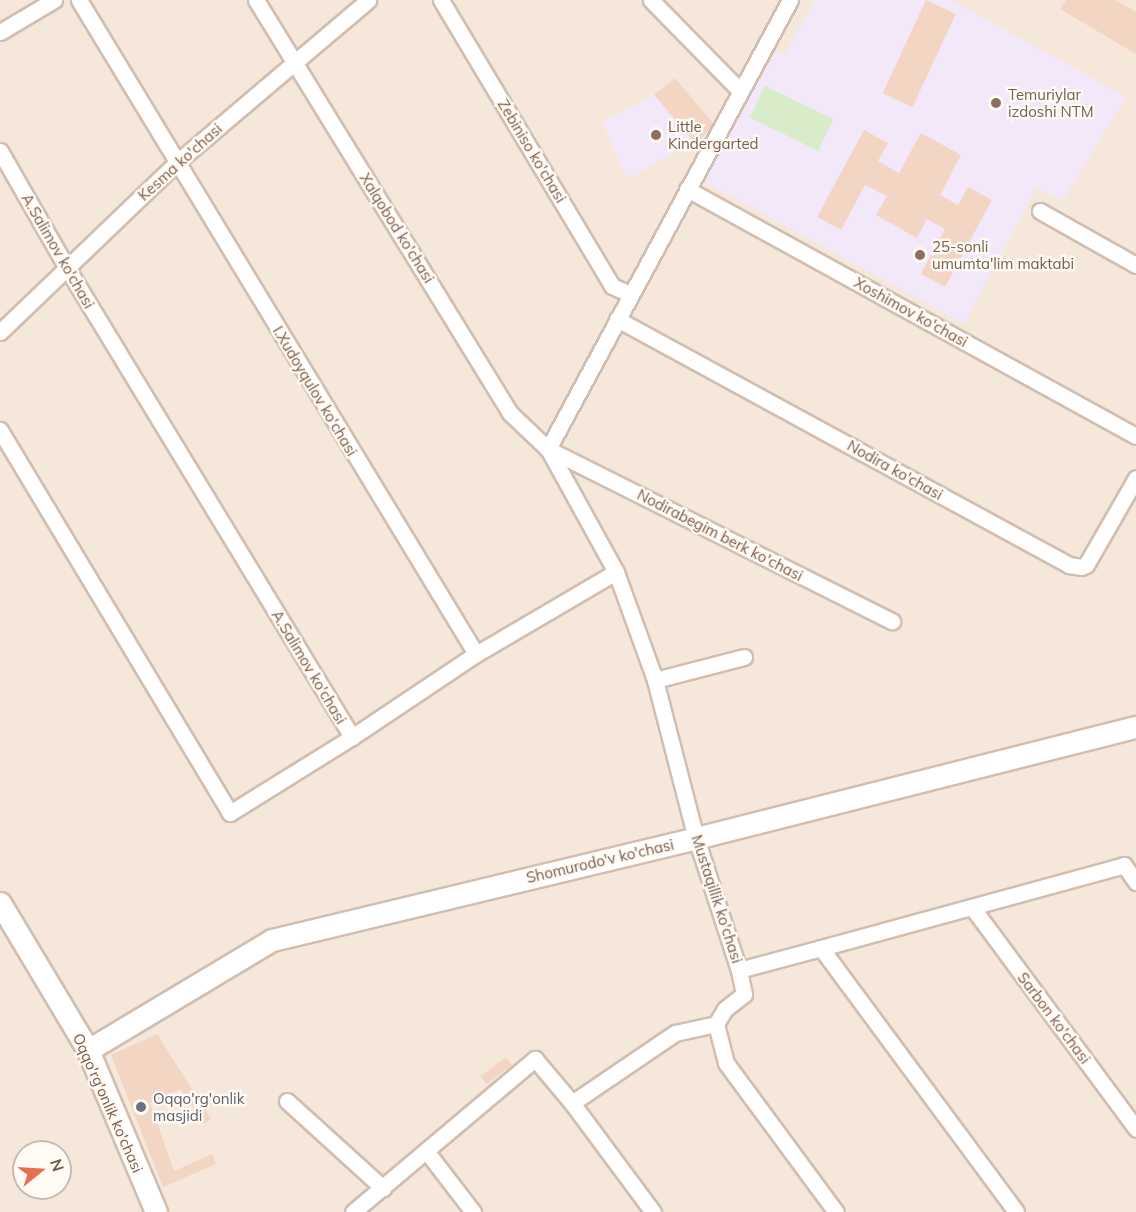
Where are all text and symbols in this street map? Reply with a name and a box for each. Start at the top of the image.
place label: Temuriylar izdoshi NTM [1008,85,1094,120]
street label: Zebiniso ko'chasi [494,96,570,206]
marker: Temuriylar izdoshi NTM [989,96,1003,110]
place label: Little Kindergarted [668,117,759,152]
street label: Kesma ko'chasi [134,120,226,204]
marker: Little Kindergarted [649,128,663,142]
street label: Xalqobod ko'chasi [356,170,438,286]
street label: A.Salimov ko'chasi [18,190,98,312]
place label: 25-sonli umumta'lim maktabi [932,237,1074,272]
marker: 25-sonli umumta'lim maktabi [913,248,927,262]
street label: Xoshimov ko'chasi [851,273,971,351]
street label: I.Xudoyqulov ko'chasi [269,323,361,459]
street label: Nodira ko'chasi [844,436,946,504]
street label: Nodirabegim berk ko'chasi [634,485,806,585]
street label: A.Salimov ko'chasi [268,607,350,727]
street label: Mustaqillik ko'chasi [688,833,746,965]
street label: Shomurodo'v ko'chasi [524,835,676,887]
street label: Sarbon ko'chasi [1014,969,1094,1067]
street label: Oqqo'rg'onlik ko'chasi [69,1030,147,1176]
place label: Oqqo'rg'onlik masjidi [153,1089,244,1124]
marker: Oqqo'rg'onlik masjidi [134,1100,148,1114]
north arrow [12,1140,72,1200]
text: N [46,1156,69,1174]

